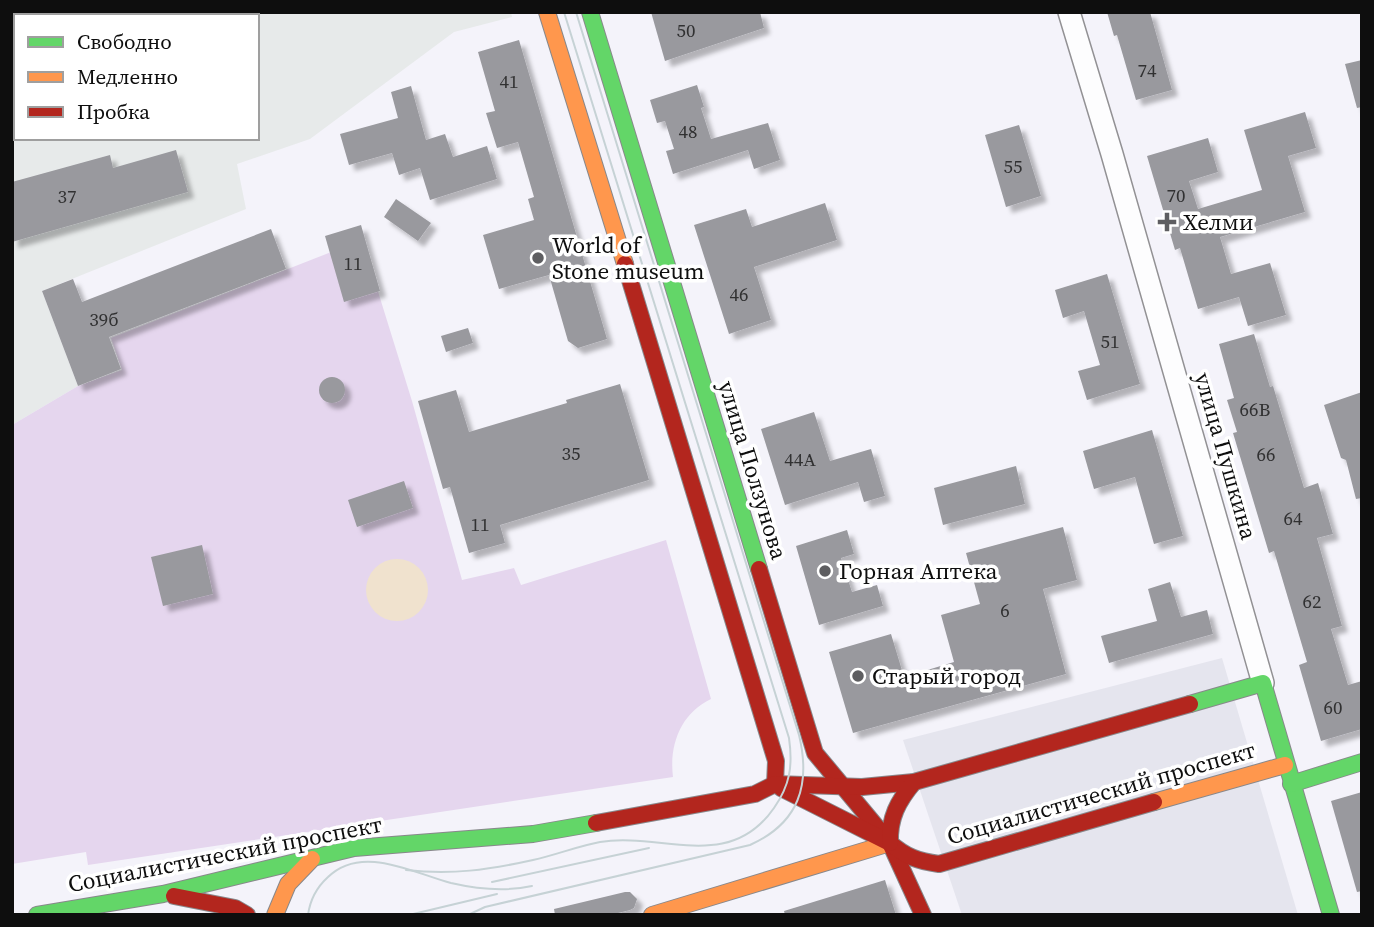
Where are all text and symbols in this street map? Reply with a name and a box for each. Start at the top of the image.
legend [14,14,259,140]
house number: 50 [676,17,696,43]
text: Свободно [77,27,172,56]
house number: 74 [1137,57,1157,83]
text: Медленно [77,62,178,91]
house number: 41 [499,68,519,94]
text: Пробка [77,97,150,126]
house number: 48 [678,118,698,144]
house number: 55 [1003,153,1023,179]
house number: 70 [1166,182,1186,208]
house number: 37 [57,183,77,209]
place label: Хелми [1183,206,1254,238]
marker: Хелми [1157,212,1177,232]
place label: World of Stone museum [552,229,705,287]
house number: 11 [343,250,363,276]
marker: World of Stone museum [530,250,546,266]
house number: 46 [729,281,749,307]
house number: 39б [89,306,119,332]
house number: 51 [1100,328,1120,354]
street label: улица Пушкина [1187,369,1265,544]
street label: улица Ползунова [711,377,795,563]
house number: 66В [1240,396,1271,422]
house number: 35 [561,440,581,466]
house number: 66 [1256,441,1276,467]
house number: 44А [784,446,816,472]
house number: 64 [1283,505,1303,531]
house number: 11 [470,511,490,537]
place label: Горная Аптека [839,555,998,587]
marker: Горная Аптека [817,563,833,579]
house number: 62 [1302,588,1322,614]
house number: 6 [1000,597,1010,623]
place label: Старый город [872,660,1021,692]
marker: Старый город [850,668,866,684]
house number: 60 [1323,694,1343,720]
street label: Социалистический проспект [943,734,1259,852]
street label: Социалистический проспект [65,808,385,900]

